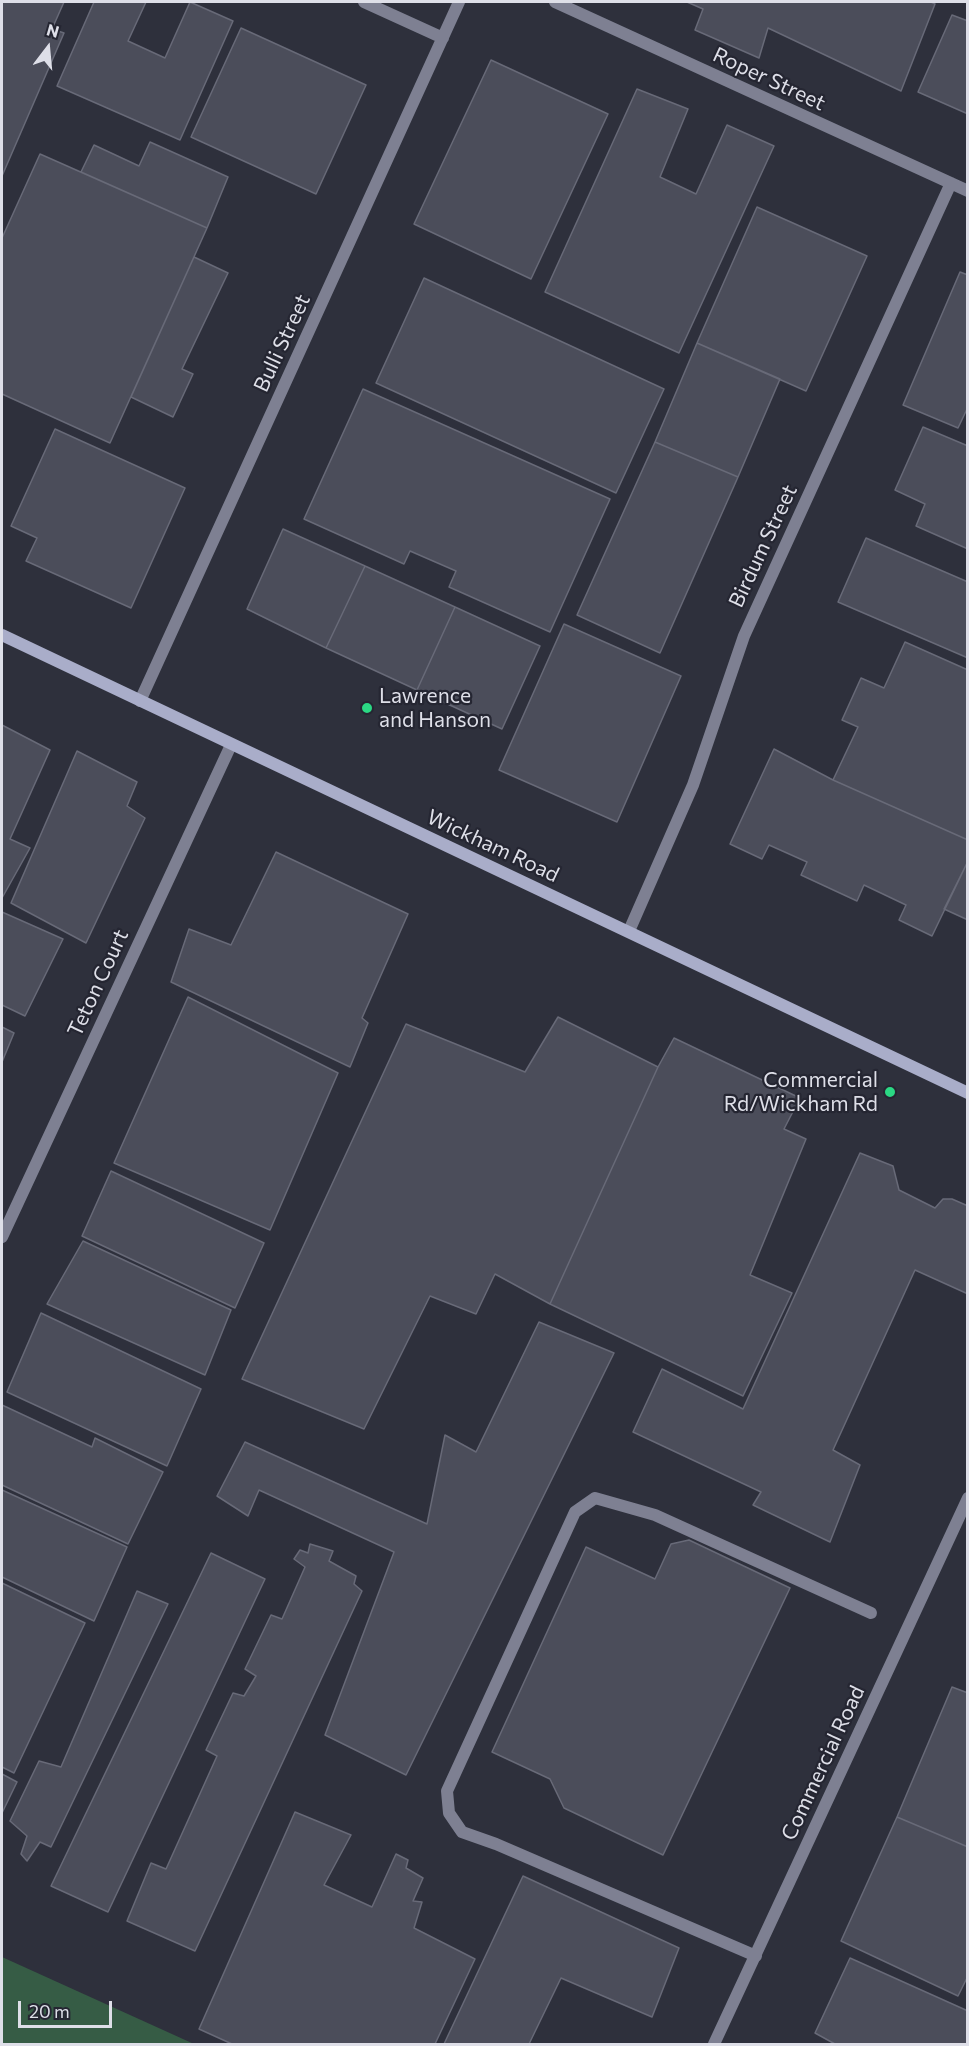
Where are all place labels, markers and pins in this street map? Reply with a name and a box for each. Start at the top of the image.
place label: Lawrence and Hanson [379,683,491,733]
marker: Lawrence and Hanson [360,701,374,715]
place label: Commercial Rd/Wickham Rd [724,1067,878,1117]
marker: Commercial Rd/Wickham Rd [883,1085,897,1099]

